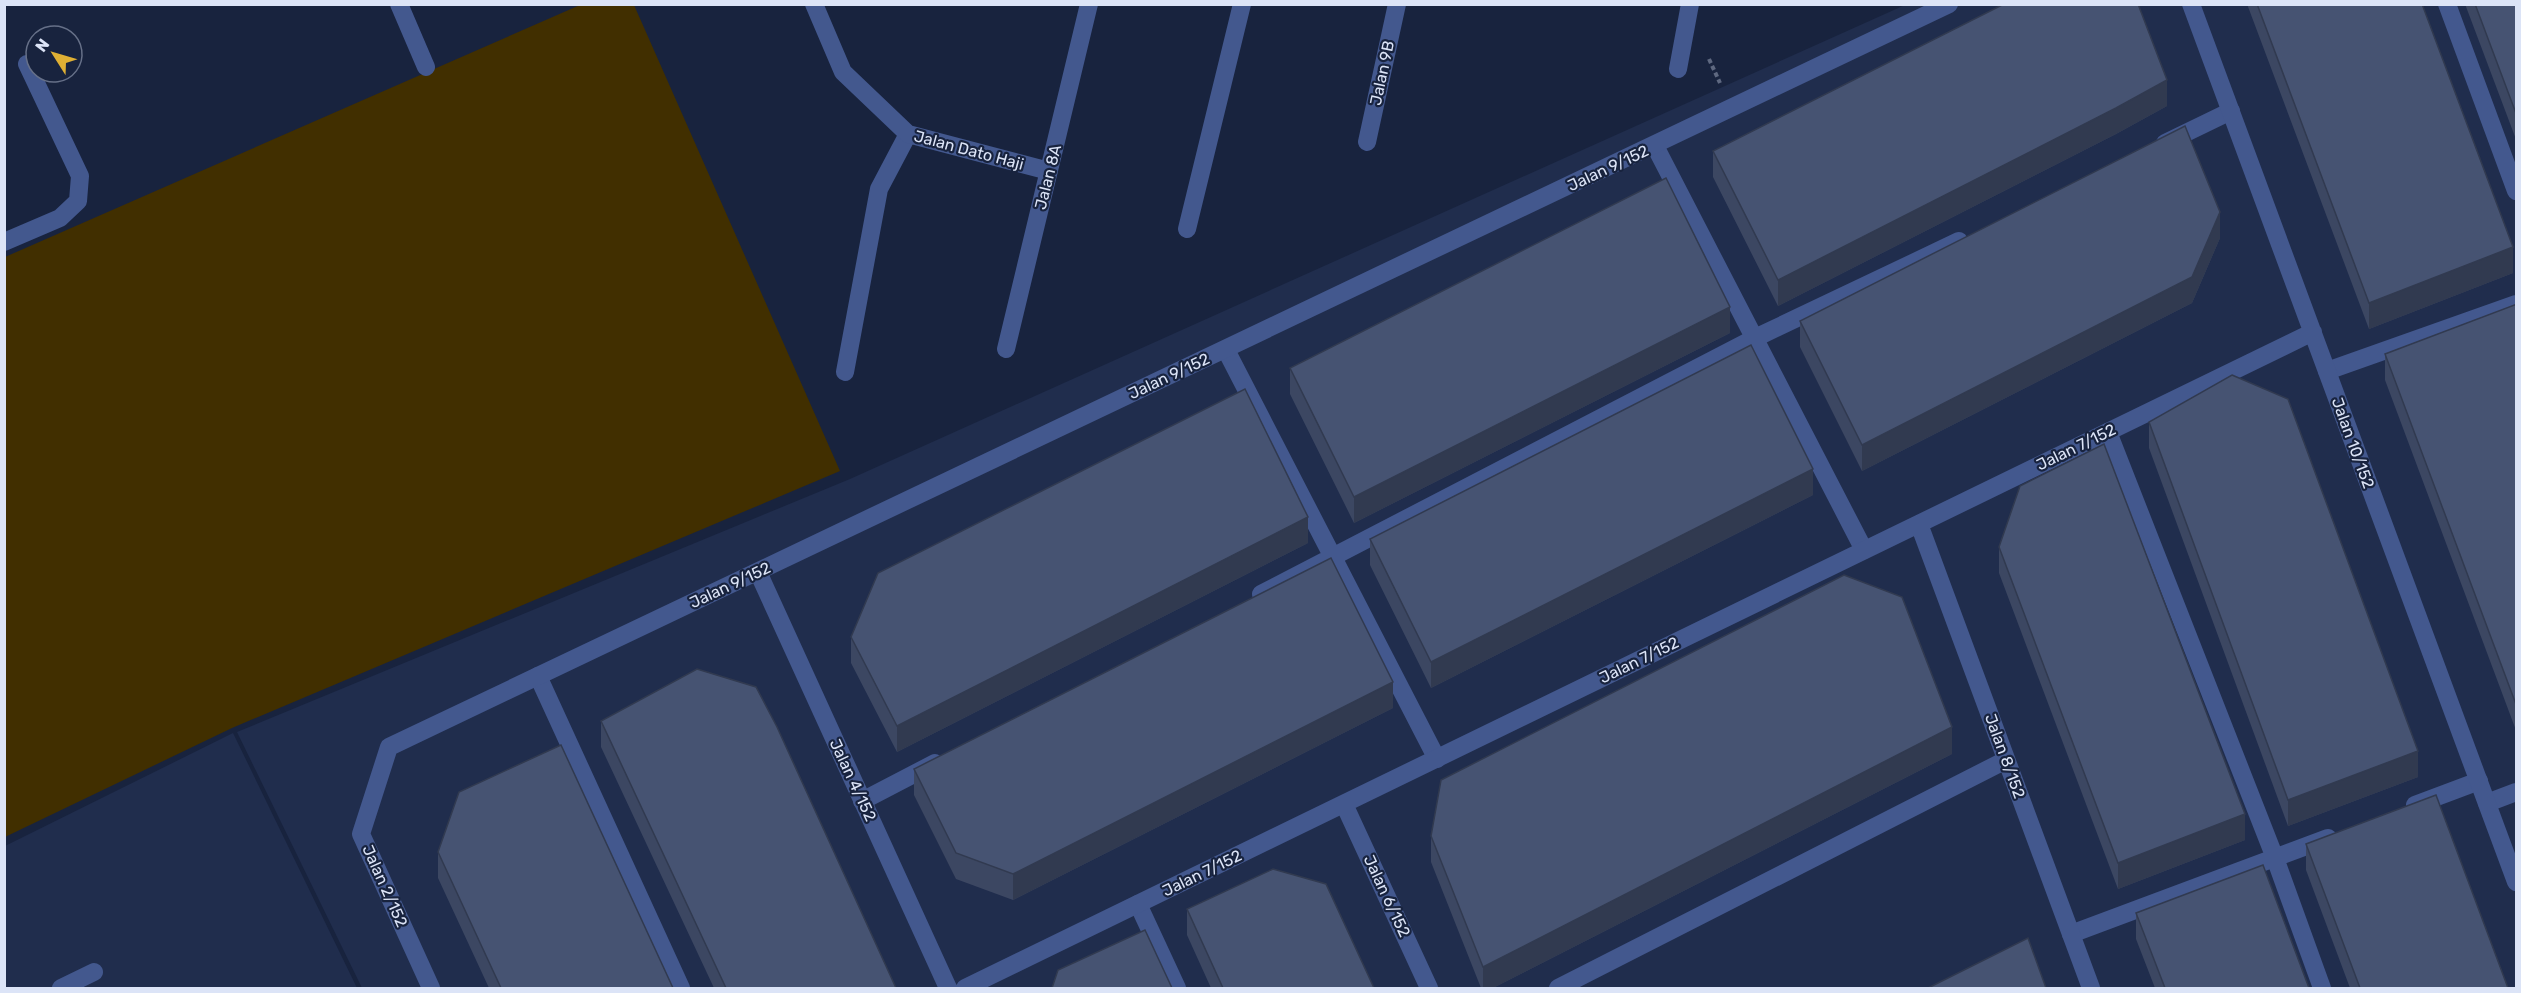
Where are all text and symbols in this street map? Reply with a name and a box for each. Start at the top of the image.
north arrow [24,24,84,84]
text: N [31,35,53,56]
street label: Jalan 9B [1366,39,1398,107]
street label: Jalan Dato Haji [912,126,1026,174]
street label: Jalan 9/152 [1564,141,1652,195]
street label: Jalan 8A [1031,142,1065,211]
street label: Jalan 9/152 [1125,349,1213,403]
street label: Jalan 10/152 [2328,395,2378,491]
street label: Jalan 7/152 [2033,420,2119,474]
street label: Jalan 9/152 [686,558,774,612]
street label: Jalan 7/152 [1596,633,1682,687]
street label: Jalan 8/152 [1981,711,2029,801]
street label: Jalan 4/152 [826,736,880,824]
street label: Jalan 2/152 [358,842,412,930]
street label: Jalan 7/152 [1159,846,1245,900]
street label: Jalan 6/152 [1360,852,1414,940]

